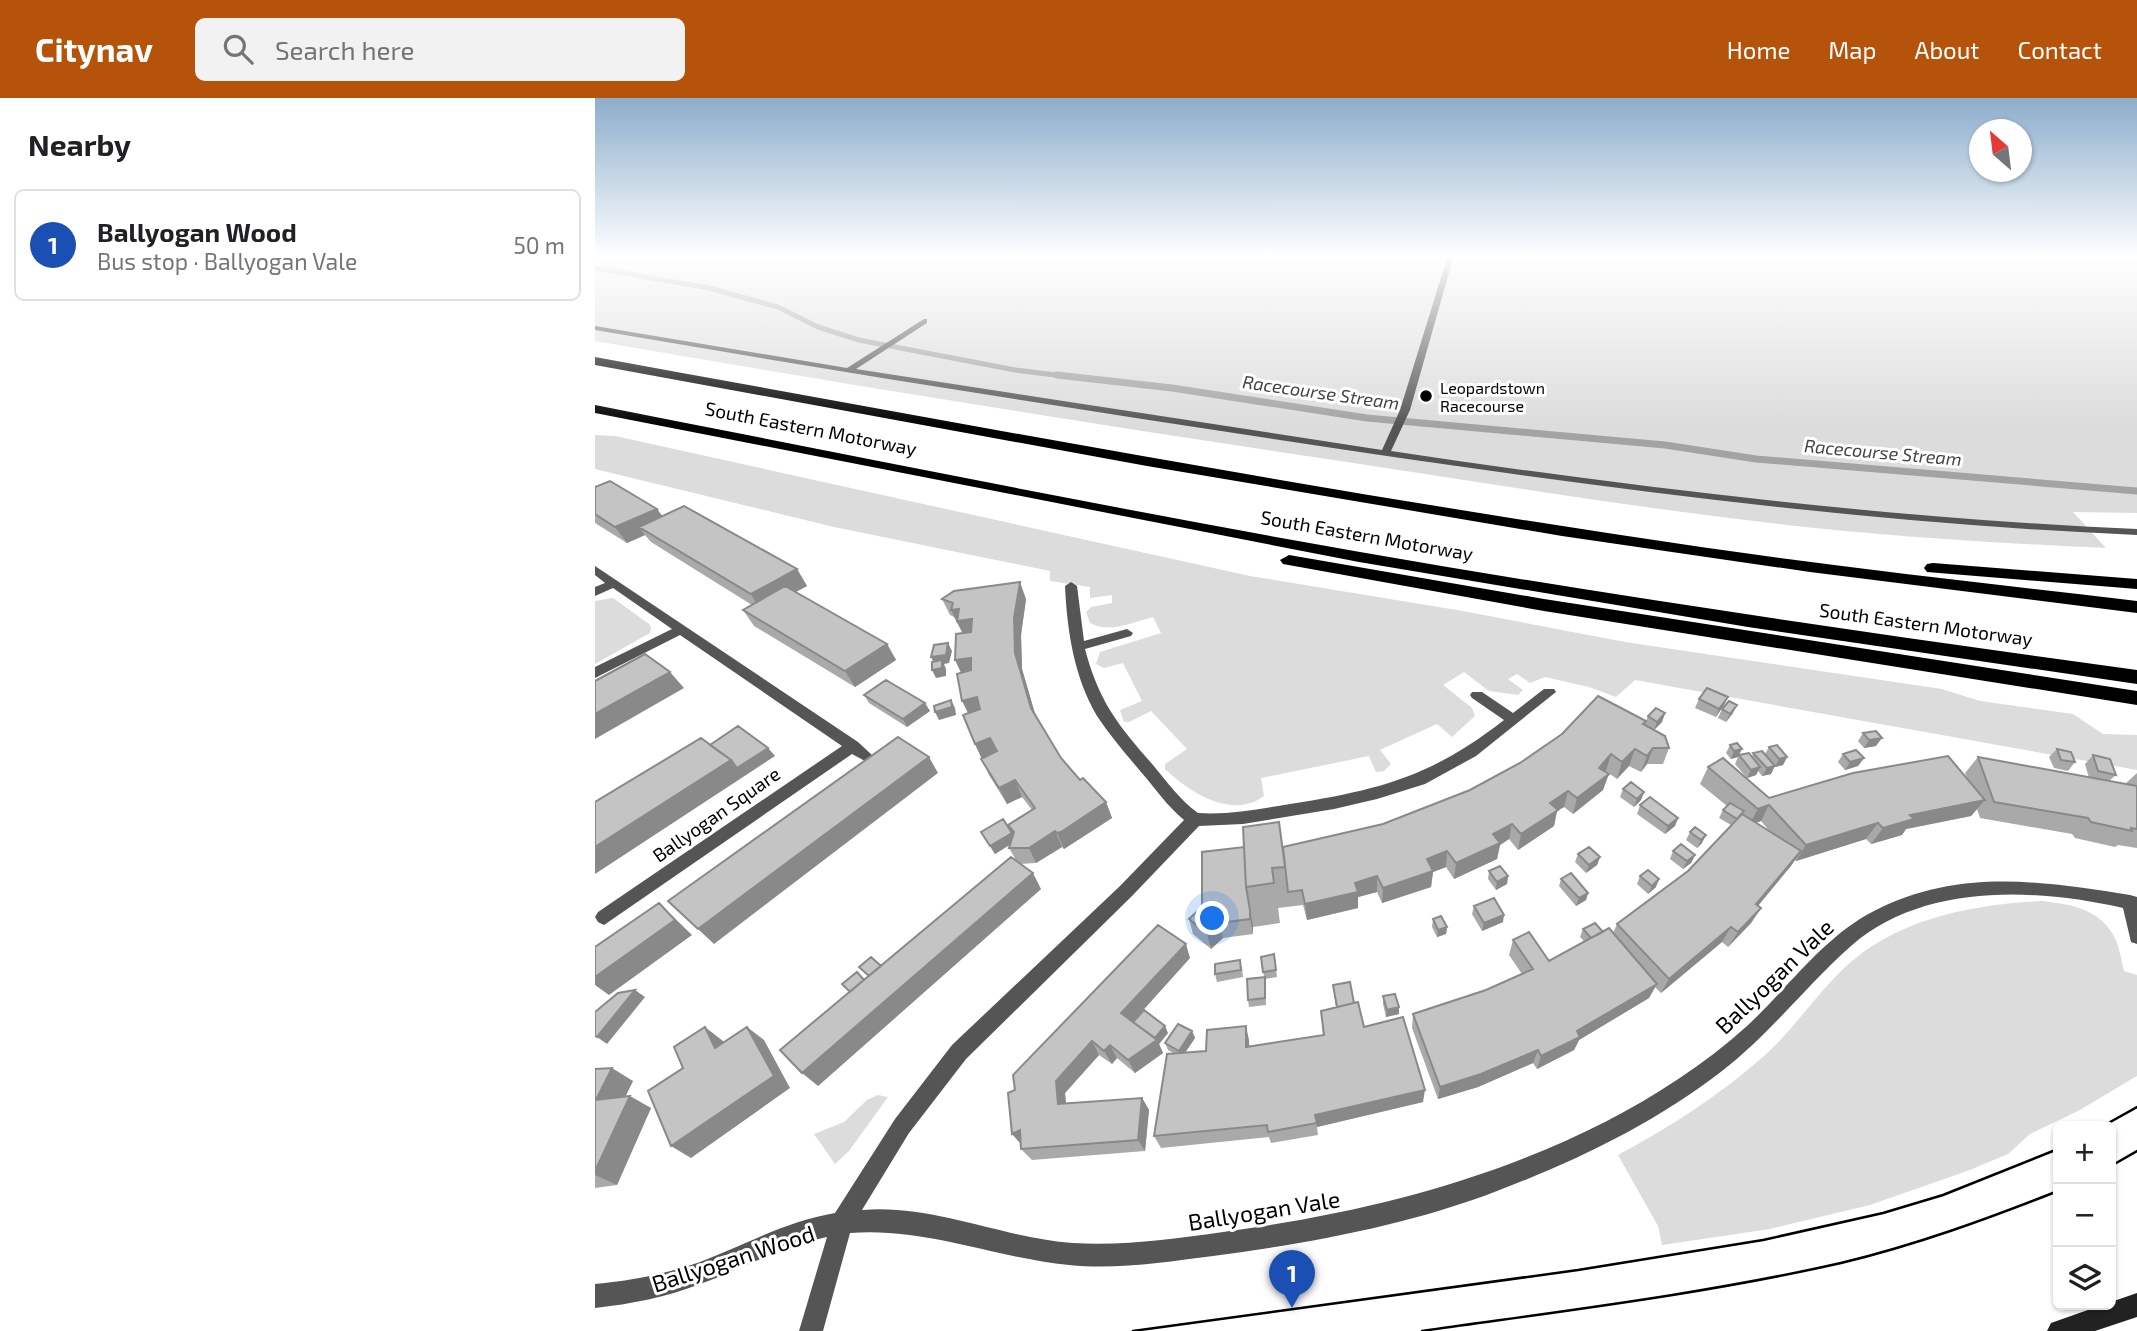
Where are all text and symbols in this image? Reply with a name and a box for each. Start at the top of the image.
search box [195,18,685,81]
text: Citynav [35,29,153,69]
icon: search [219,30,257,68]
text: Search here [275,34,415,65]
text: Home [1727,35,1790,64]
text: Map [1828,35,1876,64]
text: About [1914,35,1980,64]
text: Contact [2018,35,2102,64]
north arrow [1969,119,2032,182]
text: Nearby [28,126,131,162]
text: Ballyogan Wood [97,216,297,247]
text: 1 [48,231,58,259]
text: 50 m [514,231,565,259]
text: Bus stop · Ballyogan Vale [97,247,357,275]
water label: Racecourse Stream [1241,370,1401,414]
place label: Leopardstown Racecourse [1440,378,1545,415]
marker: Leopardstown Racecourse [1418,388,1434,404]
street label: South Eastern Motorway [703,396,919,460]
water label: Racecourse Stream [1803,434,1963,470]
street label: South Eastern Motorway [1259,505,1475,565]
street label: South Eastern Motorway [1818,598,2034,650]
street label: Ballyogan Square [648,761,784,867]
your location [1195,901,1229,935]
street label: Ballyogan Vale [1709,913,1839,1039]
map controls [2053,1121,2116,1310]
button: + [2053,1121,2116,1184]
street label: Ballyogan Vale [1186,1184,1342,1236]
button: − [2053,1184,2116,1247]
street label: Ballyogan Wood [648,1219,818,1297]
button: layers [2053,1247,2116,1310]
pin: 1 [1269,1250,1315,1308]

